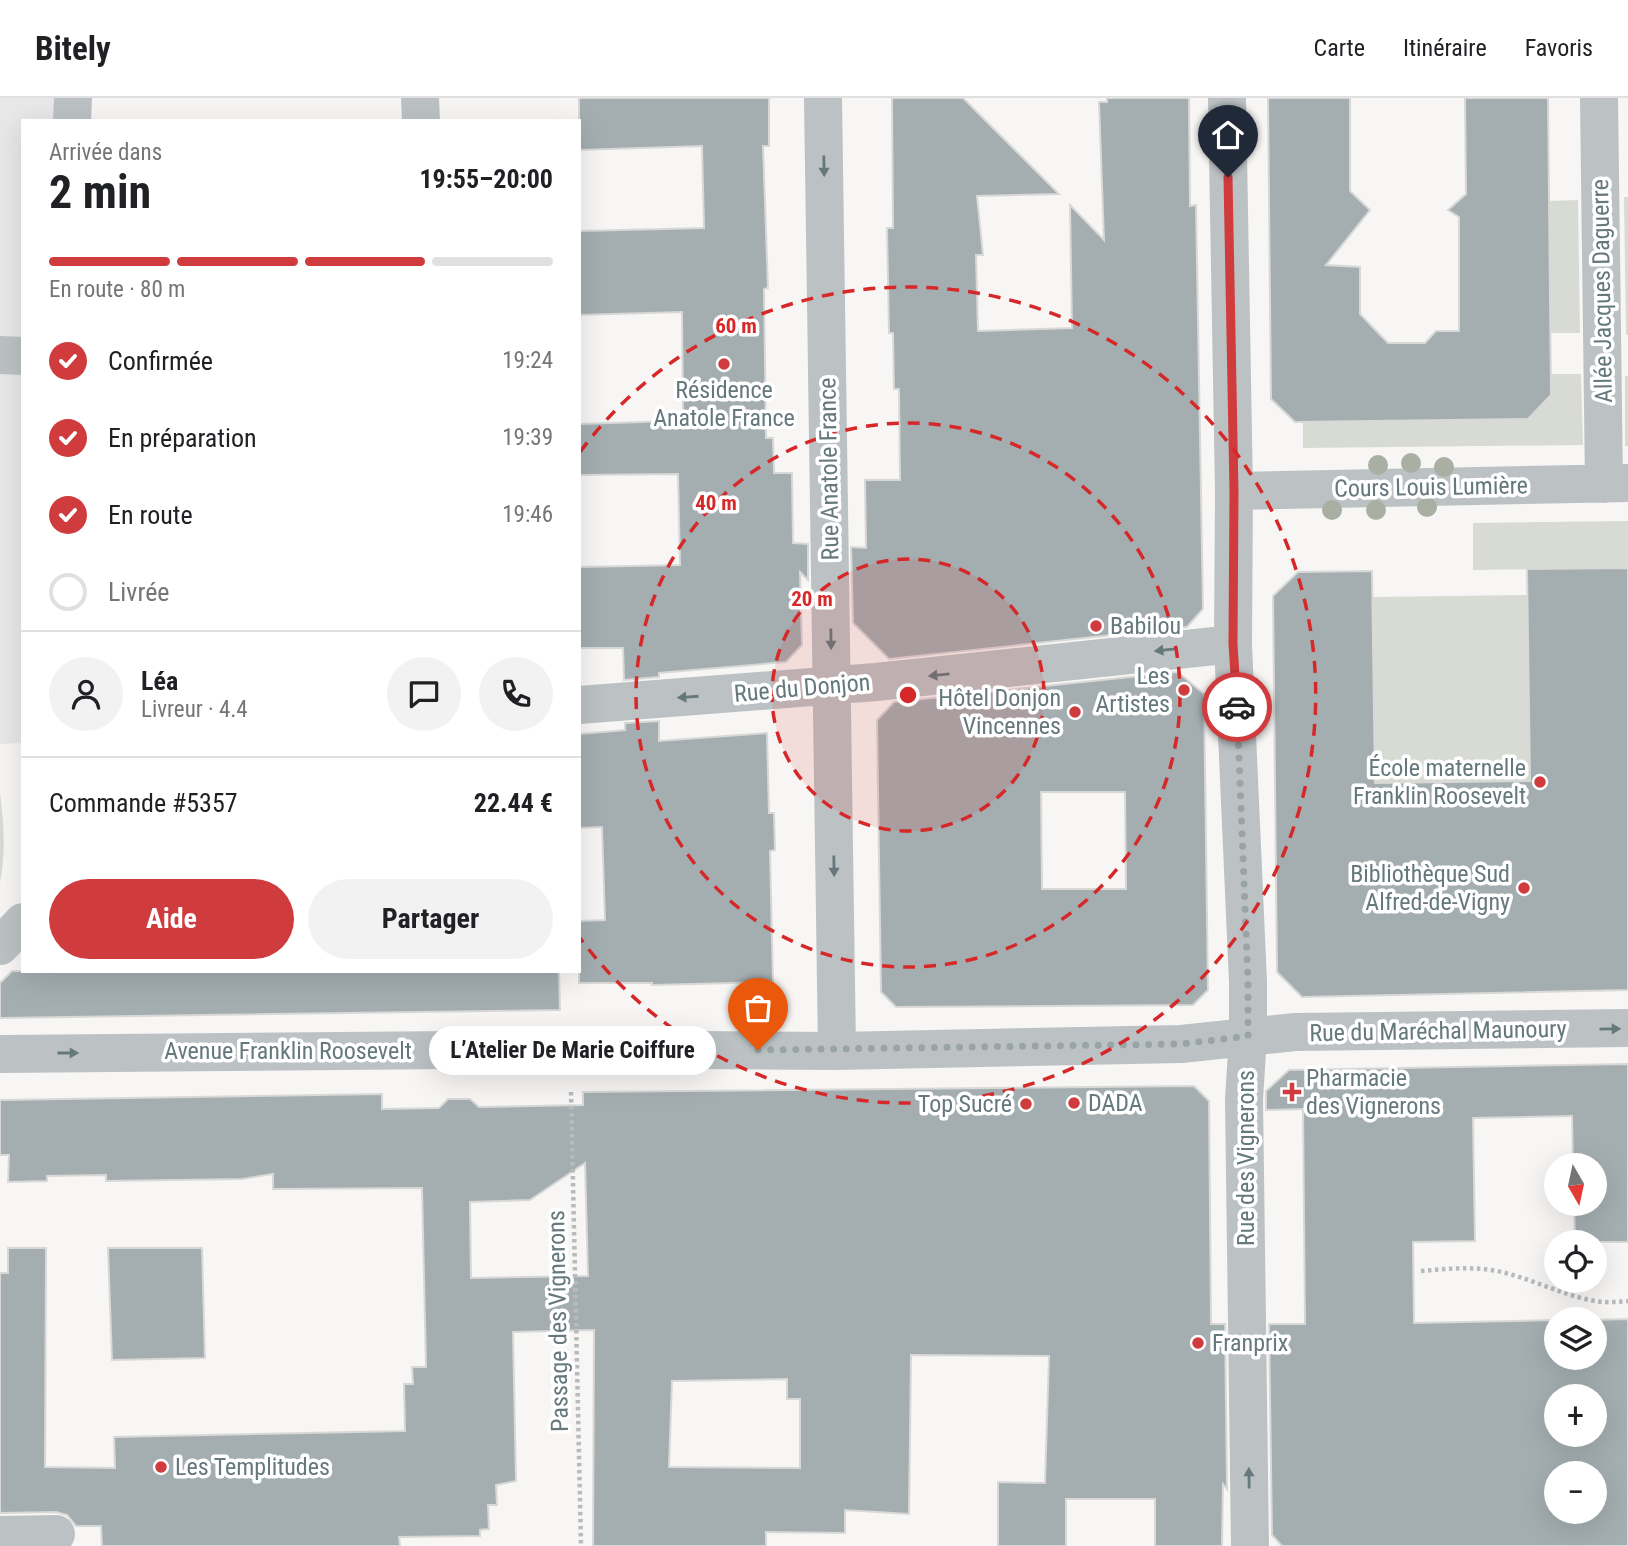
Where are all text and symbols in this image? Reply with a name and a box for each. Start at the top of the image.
text: Bitely [35,29,111,68]
text: Carte [1314,34,1365,62]
text: Itinéraire [1403,34,1487,62]
text: Favoris [1525,34,1593,62]
pin [1198,105,1258,177]
icon: home [1209,116,1247,154]
text: Arrivée dans [49,139,162,166]
one-way arrow [818,155,830,177]
text: 19:55–20:00 [419,164,553,194]
text: 2 min [49,165,151,219]
street label: Allée Jacques Daguerre [1586,179,1618,403]
text: En route · 80 m [49,276,185,303]
text: 60 m [715,314,757,338]
icon: check [49,342,87,380]
text: Confirmée [108,346,213,376]
text: 19:24 [502,347,553,374]
marker: Résidence Anatole France [716,356,732,372]
place label: Résidence Anatole France [653,376,795,432]
street label: Rue Anatole France [813,377,845,561]
icon: check [49,419,87,457]
text: En préparation [108,423,257,453]
text: 19:39 [502,424,553,451]
street label: Cours Louis Lumière [1334,471,1528,503]
text: 40 m [695,491,737,515]
icon: check [49,496,87,534]
text: En route [108,500,193,530]
text: 19:46 [502,501,553,528]
text: Livrée [108,577,170,607]
text: 20 m [791,587,833,611]
place label: Babilou [1110,612,1181,640]
marker: Babilou [1088,618,1104,634]
one-way arrow [825,628,837,650]
one-way arrow [1154,645,1176,656]
button: person [49,657,123,731]
button: chat [387,657,461,731]
button: phone [479,657,553,731]
place label: Les Artistes [1095,662,1170,718]
text: Léa [141,666,178,696]
street label: Rue du Donjon [733,668,871,708]
one-way arrow [927,670,949,681]
courier [1202,672,1272,742]
marker: Les Artistes [1176,682,1192,698]
centre of rings [896,683,920,707]
place label: Hôtel Donjon Vincennes [938,684,1061,740]
icon: car [1218,688,1256,726]
one-way arrow [676,692,698,703]
text: Livreur · 4.4 [141,696,248,723]
marker: Hôtel Donjon Vincennes [1067,704,1083,720]
place label: École maternelle Franklin Roosevelt [1353,754,1526,810]
marker: École maternelle Franklin Roosevelt [1532,774,1548,790]
text: Commande #5357 [49,788,238,818]
text: 22.44 € [474,788,553,818]
one-way arrow [829,855,840,877]
place label: Bibliothèque Sud Alfred-de-Vigny [1350,860,1510,916]
button: Aide [49,879,294,959]
button: Partager [308,879,553,959]
marker: Bibliothèque Sud Alfred-de-Vigny [1516,880,1532,896]
pin [728,978,788,1050]
icon: bag [739,989,777,1027]
street label: Rue du Maréchal Maunoury [1309,1015,1567,1047]
one-way arrow [1600,1023,1622,1035]
callout: L’Atelier De Marie Coiffure [429,1026,716,1074]
street label: Avenue Franklin Roosevelt [164,1037,412,1065]
text: L’Atelier De Marie Coiffure [450,1037,695,1064]
one-way arrow [57,1047,79,1059]
place label: Pharmacie des Vignerons [1306,1064,1441,1120]
street label: Rue des Vignerons [1232,1070,1260,1246]
marker: Pharmacie des Vignerons [1284,1084,1300,1100]
place label: DADA [1088,1089,1143,1117]
place label: Top Sucré [918,1090,1012,1118]
marker: DADA [1066,1095,1082,1111]
marker: Top Sucré [1018,1096,1034,1112]
north arrow [1544,1153,1606,1216]
map controls [1544,1153,1607,1524]
street label: Passage des Vignerons [542,1210,574,1432]
button: locate [1544,1230,1607,1293]
button: layers [1544,1307,1607,1370]
place label: Franprix [1212,1329,1288,1357]
marker: Franprix [1190,1335,1206,1351]
button: + [1544,1384,1607,1447]
place label: Les Templitudes [175,1453,330,1481]
marker: Les Templitudes [153,1459,169,1475]
button: − [1544,1461,1607,1524]
one-way arrow [1243,1467,1255,1489]

